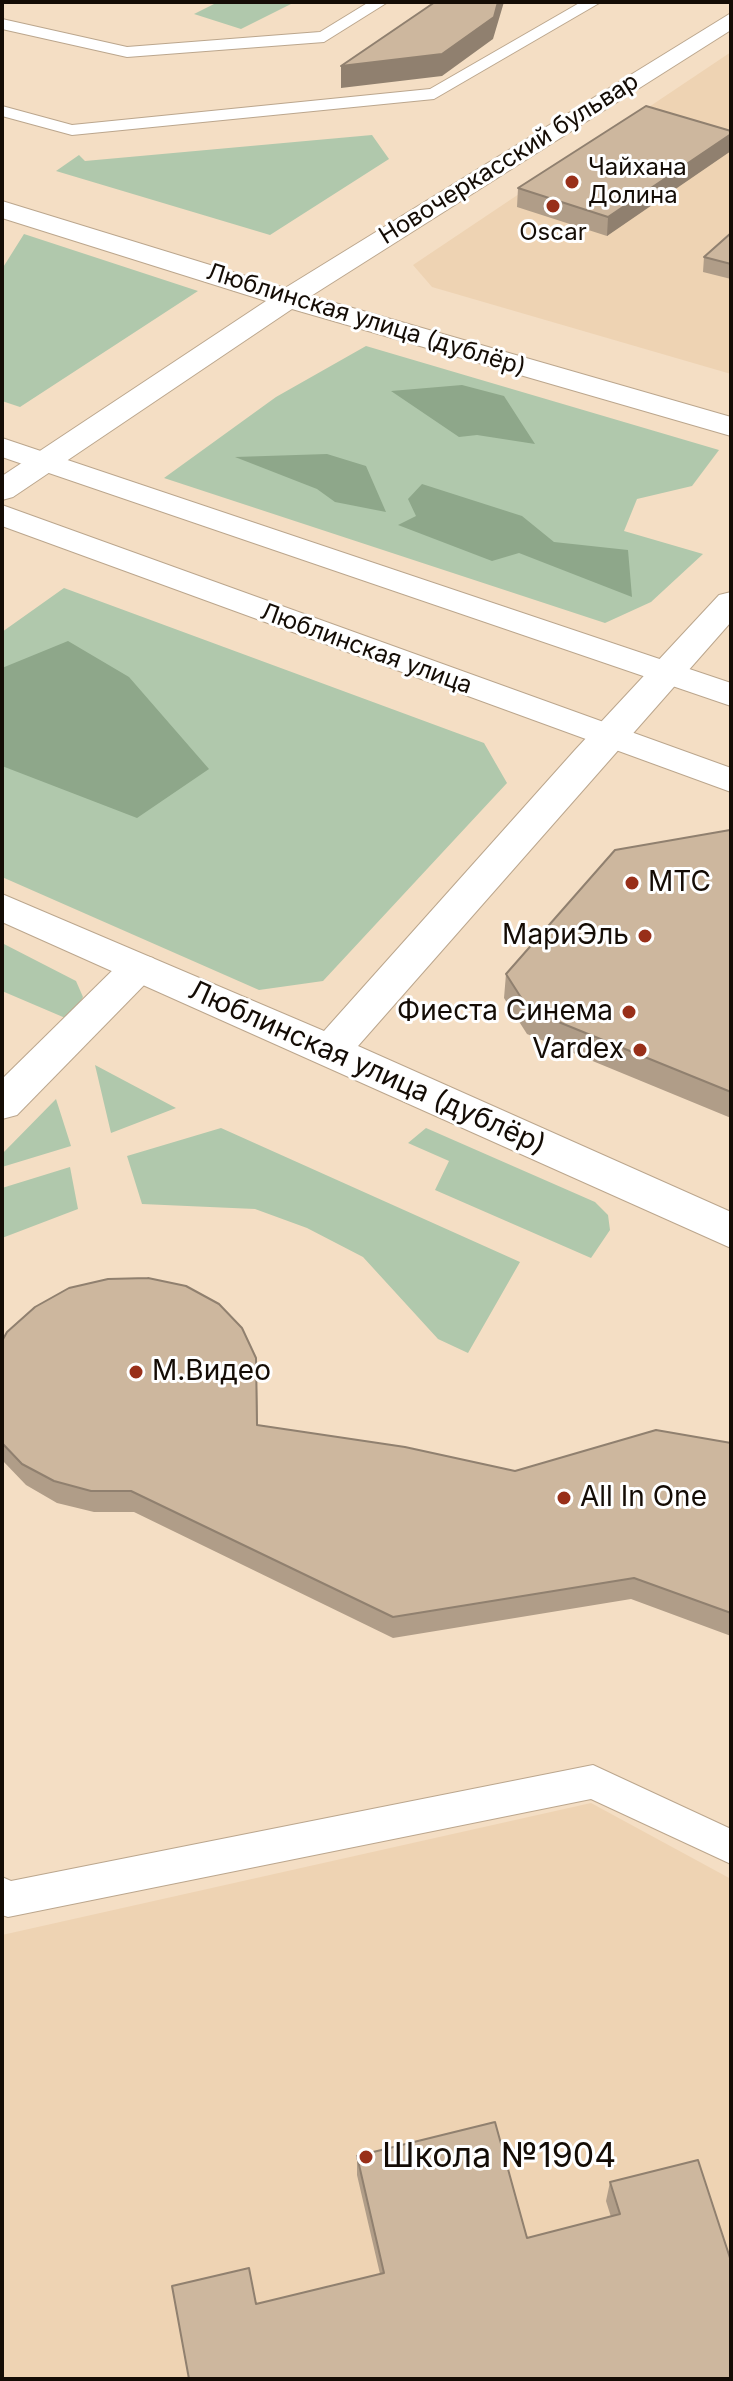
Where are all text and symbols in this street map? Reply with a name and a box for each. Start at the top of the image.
street label: Новочеркасский бульвар [374,67,644,251]
place label: Чайхана Долина [588,154,687,210]
marker: Чайхана Долина [563,173,581,191]
marker: Oscar [544,197,562,215]
place label: Oscar [519,219,587,247]
street label: Люблинская улица (дублёр) [203,258,529,382]
street label: Люблинская улица [256,597,476,701]
place label: МТС [648,866,711,900]
marker: МТС [623,874,641,892]
place label: МариЭль [502,919,629,953]
marker: МариЭль [636,927,654,945]
street label: Люблинская улица (дублёр) [183,974,551,1162]
place label: Фиеста Синема [397,995,613,1029]
marker: Фиеста Синема [620,1003,638,1021]
place label: Vardex [532,1033,624,1067]
marker: Vardex [631,1041,649,1059]
place label: М.Видео [152,1355,271,1389]
marker: М.Видео [127,1363,145,1381]
place label: All In One [580,1481,707,1515]
marker: All In One [555,1489,573,1507]
place label: Школа №1904 [382,2137,616,2177]
marker: Школа №1904 [357,2148,375,2166]

